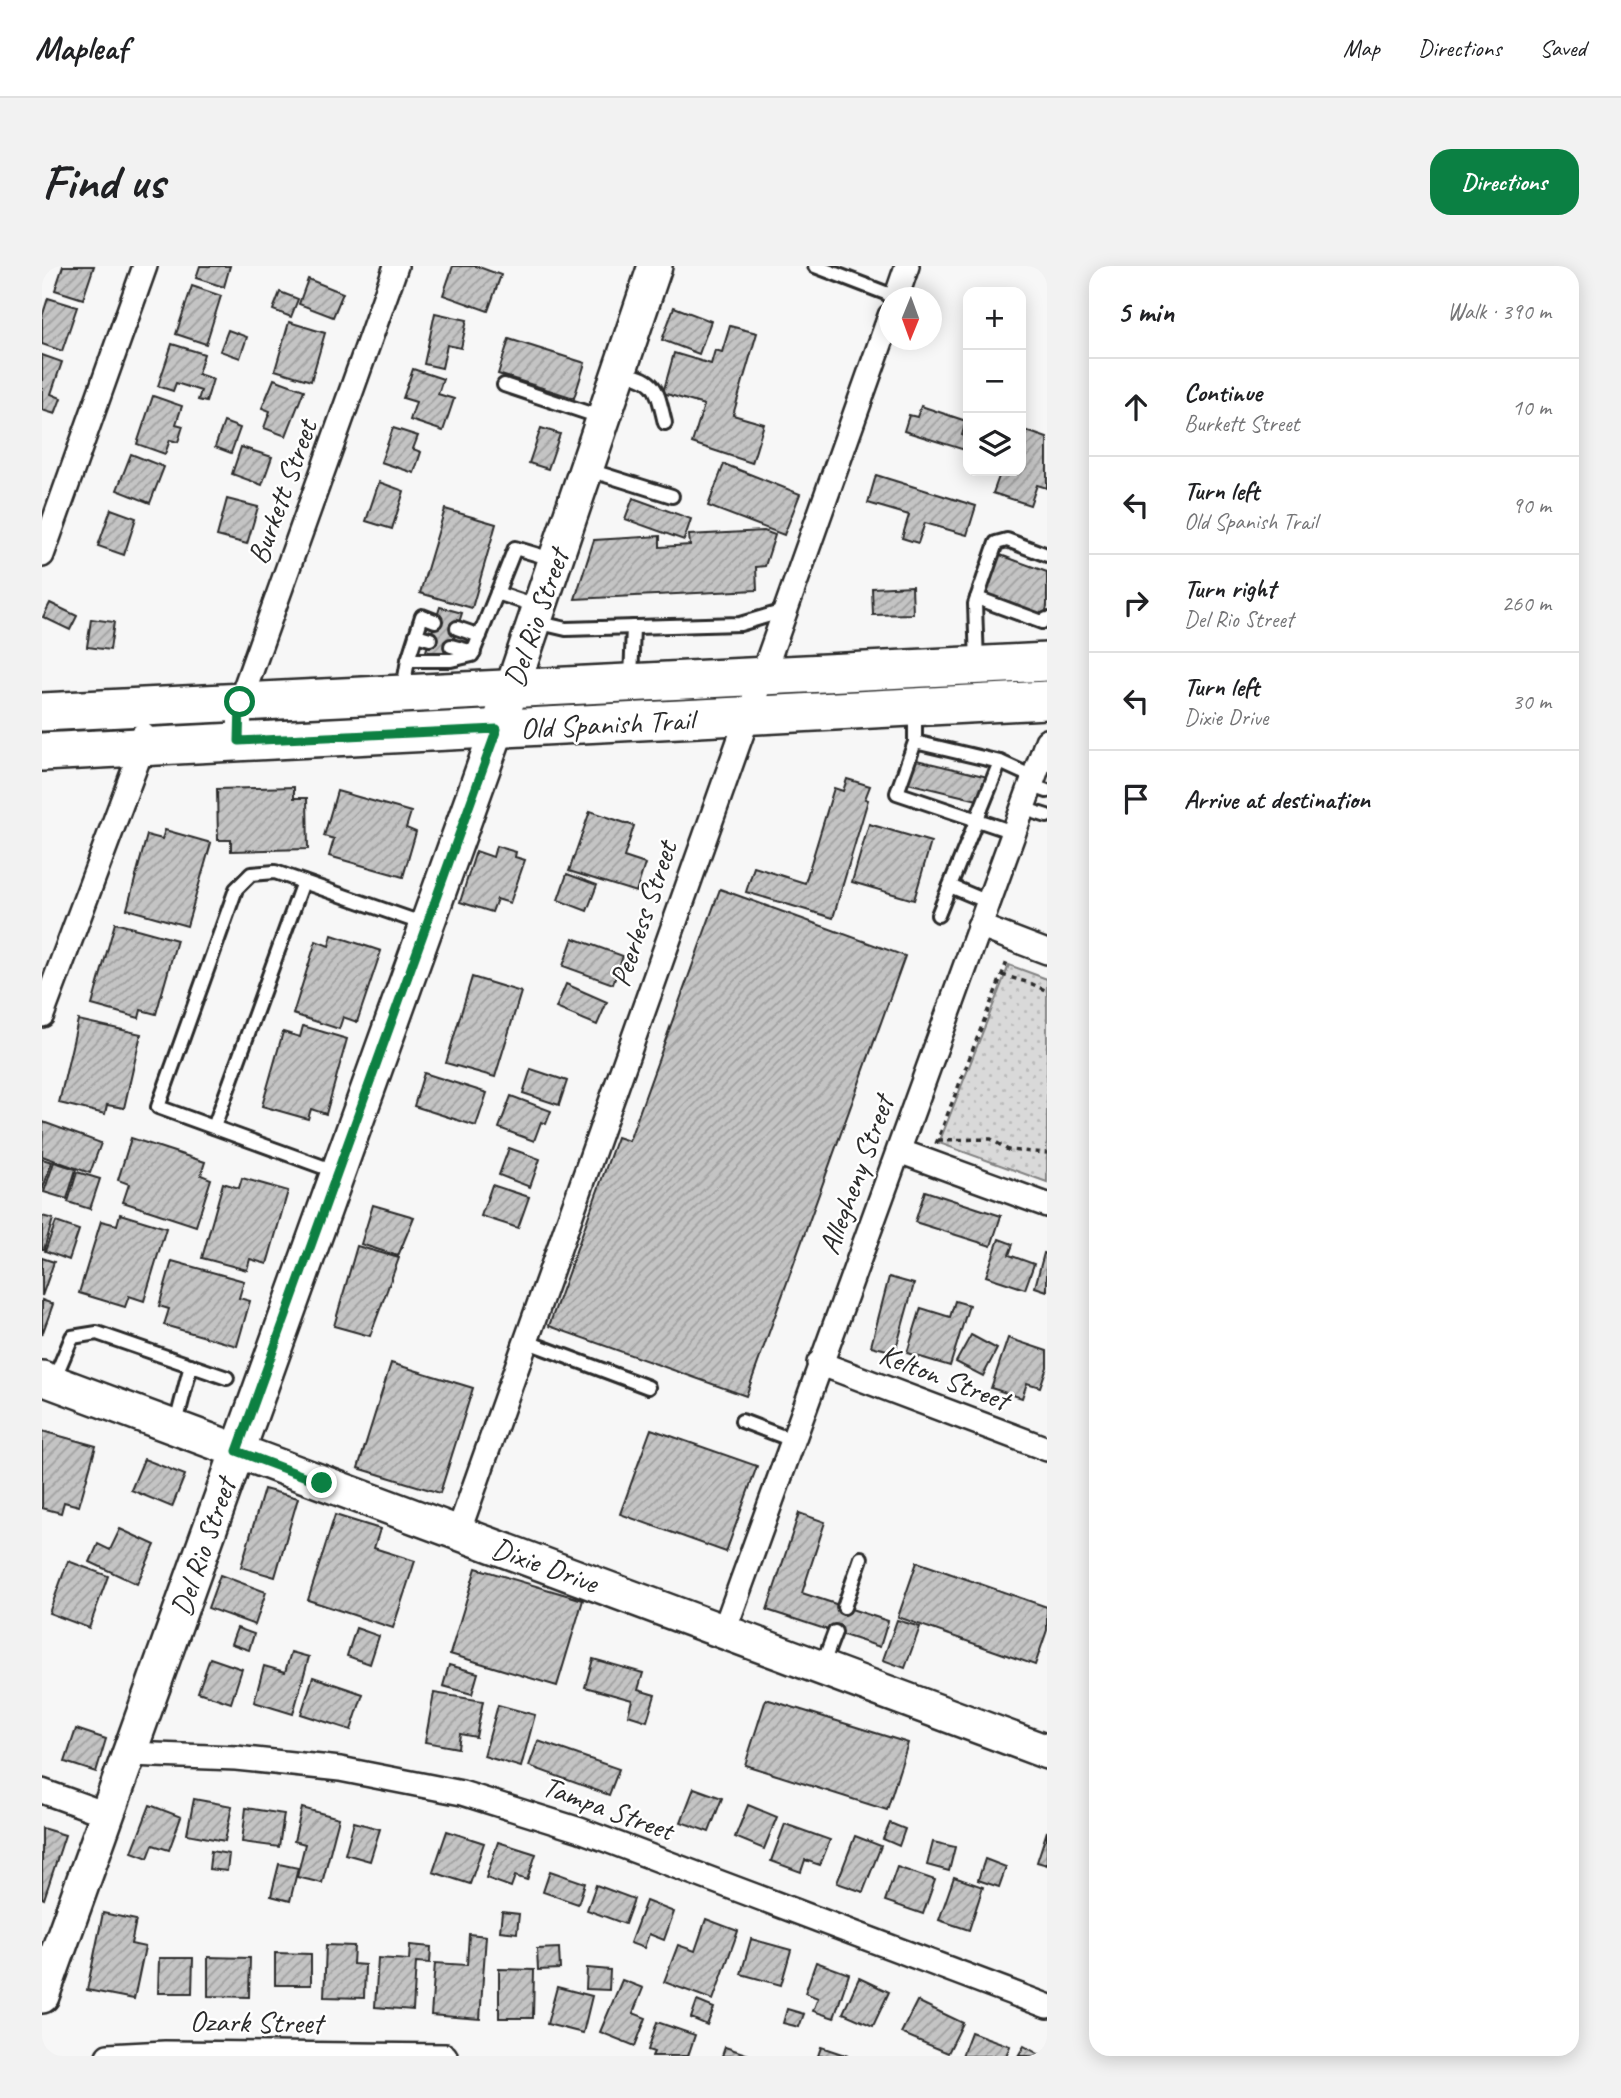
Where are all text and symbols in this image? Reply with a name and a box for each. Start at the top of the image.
text: Mapleaf [35,27,127,69]
text: Map [1343,33,1380,63]
text: Directions [1418,33,1501,63]
text: Saved [1539,33,1586,63]
button: Directions [1430,149,1579,215]
text: Find us [42,151,164,213]
north arrow [879,287,942,350]
map controls [963,287,1026,476]
button: + [963,287,1026,350]
text: 5 min [1117,293,1174,331]
text: Walk · 390 m [1447,297,1551,326]
button: − [963,350,1026,413]
text: Continue [1184,376,1262,409]
icon: ahead [1117,388,1155,426]
text: 10 m [1512,393,1551,422]
text: Burkett Street [1184,409,1299,438]
street label: Burkett Street [238,412,327,569]
button: layers [963,413,1026,476]
text: Turn left [1184,474,1259,507]
icon: left [1117,486,1155,524]
text: 90 m [1512,491,1551,520]
text: Old Spanish Trail [1184,507,1317,536]
street label: Del Rio Street [495,541,578,692]
text: Turn right [1184,572,1275,605]
icon: right [1117,584,1155,622]
text: 260 m [1502,589,1551,618]
text: Del Rio Street [1184,605,1293,634]
text: Turn left [1184,670,1259,703]
icon: left [1117,682,1155,720]
route start [224,686,255,717]
text: 30 m [1512,687,1551,716]
street label: Old Spanish Trail [519,700,700,748]
text: Dixie Drive [1184,703,1268,732]
icon: arrive [1117,780,1155,818]
text: Arrive at destination [1184,783,1370,816]
street label: Peerless Street [600,834,687,992]
street label: Allegheny Street [810,1087,904,1259]
street label: Kelton Street [874,1335,1018,1420]
route end [306,1467,337,1498]
street label: Del Rio Street [162,1470,245,1621]
street label: Dixie Drive [487,1528,605,1602]
street label: Tampa Street [537,1767,681,1850]
street label: Ozark Street [189,2002,327,2042]

